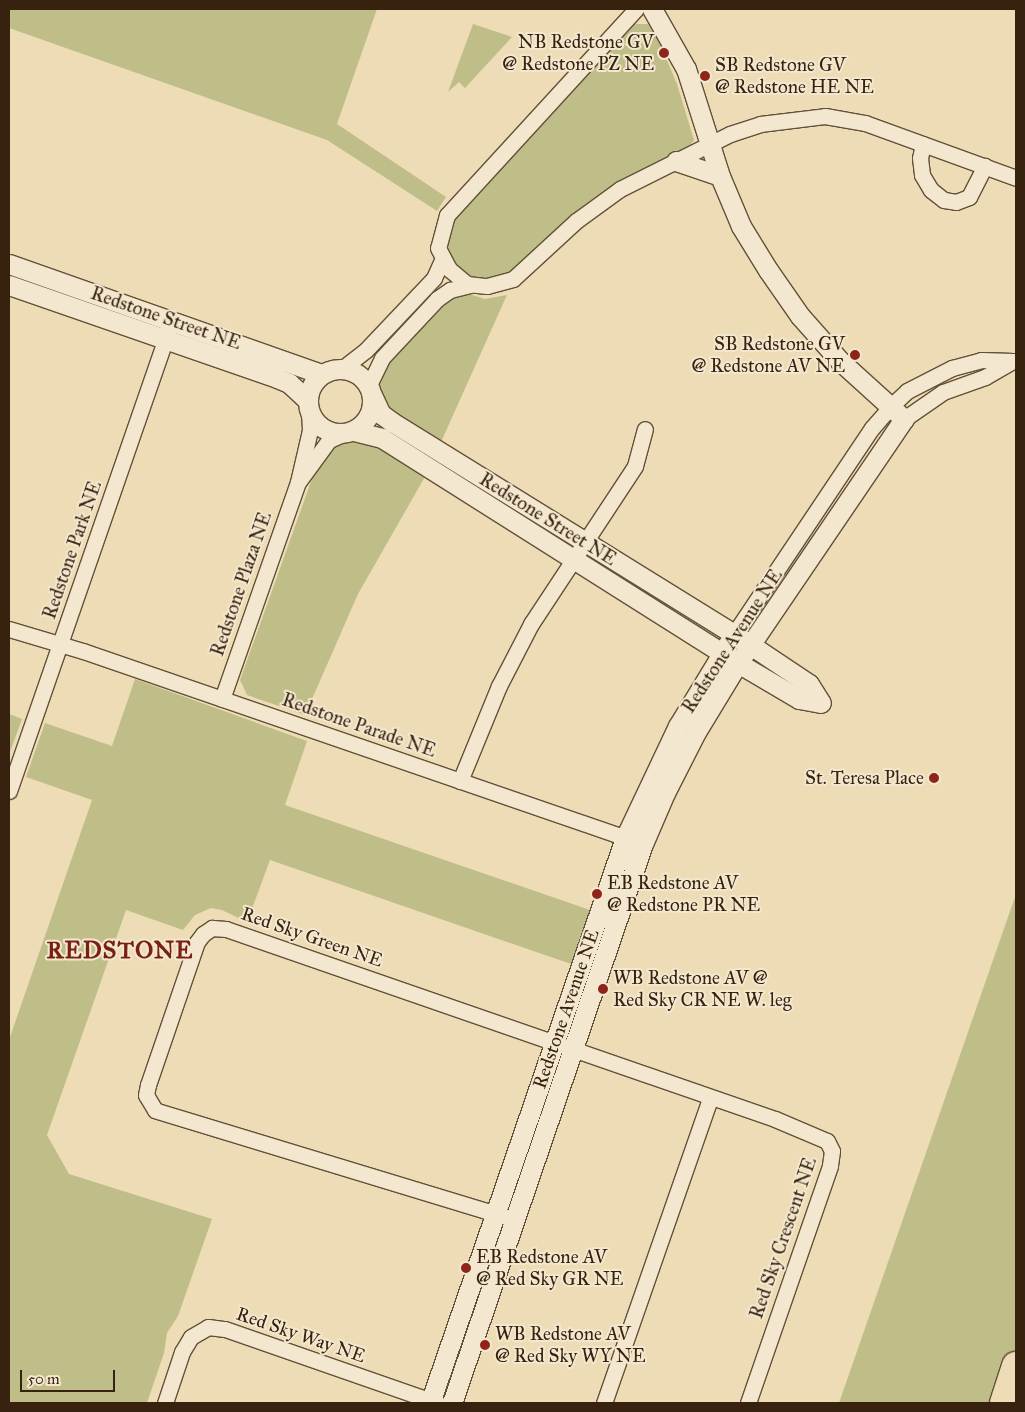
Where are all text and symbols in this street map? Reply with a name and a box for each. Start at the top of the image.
place label: NB Redstone GV @ Redstone PZ NE [502,31,654,75]
marker: NB Redstone GV @ Redstone PZ NE [658,47,670,59]
place label: SB Redstone GV @ Redstone HE NE [715,54,874,98]
marker: SB Redstone GV @ Redstone HE NE [699,70,711,82]
street label: Redstone Street NE [88,282,244,354]
place label: SB Redstone GV @ Redstone AV NE [692,333,845,377]
marker: SB Redstone GV @ Redstone AV NE [849,349,861,361]
street label: Redstone Street NE [475,468,621,570]
street label: Redstone Park NE [38,478,106,622]
street label: Redstone Plaza NE [206,509,276,659]
street label: Redstone Avenue NE [677,565,787,717]
street label: Redstone Parade NE [279,688,439,762]
place label: St. Teresa Place [805,767,924,789]
marker: St. Teresa Place [928,772,940,784]
place label: EB Redstone AV @ Redstone PR NE [607,872,760,916]
marker: EB Redstone AV @ Redstone PR NE [591,888,603,900]
street label: Red Sky Green NE [238,902,386,972]
street label: Redstone Avenue NE [528,926,604,1092]
district label: REDSTONE [46,937,194,965]
place label: WB Redstone AV @ Red Sky CR NE W. leg [613,967,792,1011]
marker: WB Redstone AV @ Red Sky CR NE W. leg [597,983,609,995]
street label: Red Sky Crescent NE [745,1154,821,1322]
place label: EB Redstone AV @ Red Sky GR NE [476,1246,623,1290]
marker: EB Redstone AV @ Red Sky GR NE [460,1262,472,1274]
street label: Red Sky Way NE [233,1302,369,1368]
place label: WB Redstone AV @ Red Sky WY NE [495,1323,646,1367]
marker: WB Redstone AV @ Red Sky WY NE [479,1339,491,1351]
scale bar [22,1360,118,1392]
text: 50 m [28,1370,60,1388]

